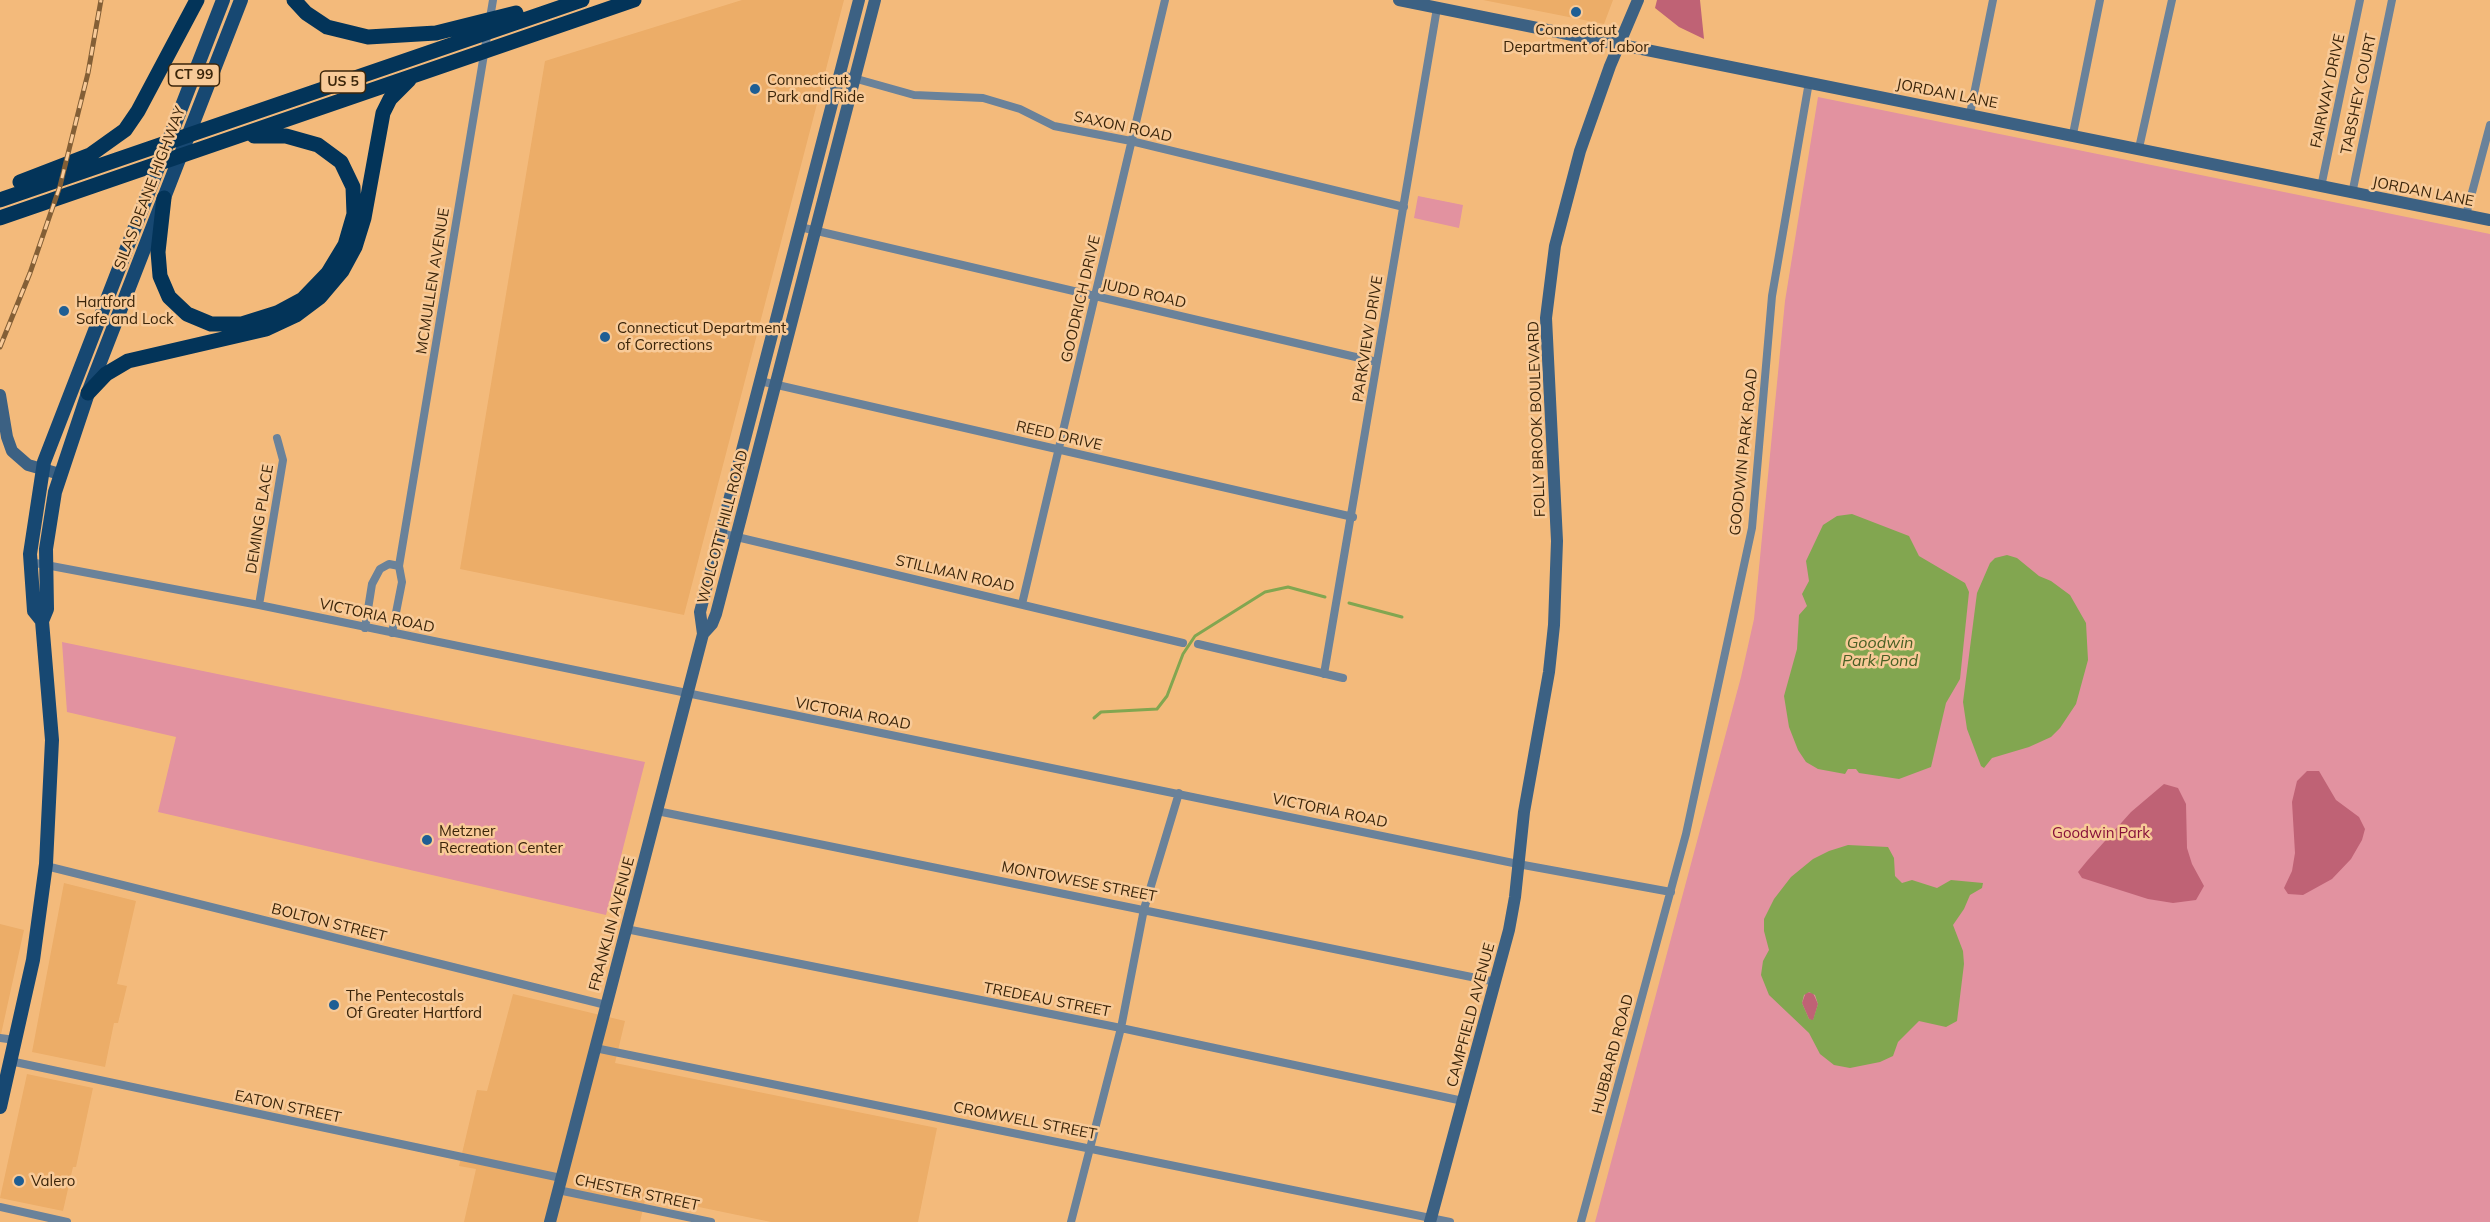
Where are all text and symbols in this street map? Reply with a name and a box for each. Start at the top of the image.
marker: Connecticut Department of Labor [1569,5,1583,19]
place label: Connecticut Department of Labor [1503,21,1649,56]
street label: FAIRWAY DRIVE [2307,32,2349,150]
street label: TABSHEY COURT [2337,32,2381,156]
road number: CT 99 [168,64,220,86]
road number: US 5 [320,71,366,93]
place label: Connecticut Park and Ride [767,71,864,106]
street label: JORDAN LANE [1895,75,1999,113]
marker: Connecticut Park and Ride [748,82,762,96]
street label: SILAS DEANE HIGHWAY [111,104,189,272]
street label: SAXON ROAD [1072,108,1174,146]
street label: JORDAN LANE [2371,173,2475,211]
street label: MCMULLEN AVENUE [413,207,453,355]
street label: GOODRICH DRIVE [1058,234,1104,364]
street label: PARKVIEW DRIVE [1349,274,1387,404]
street label: JUDD ROAD [1100,276,1188,312]
place label: Hartford Safe and Lock [76,293,174,328]
marker: Hartford Safe and Lock [57,304,71,318]
place label: Connecticut Department of Corrections [617,319,786,354]
street label: FOLLY BROOK BOULEVARD [1525,321,1549,517]
marker: Connecticut Department of Corrections [598,330,612,344]
street label: GOODWIN PARK ROAD [1726,367,1762,537]
street label: REED DRIVE [1014,417,1104,455]
street label: WOLCOTT HILL ROAD [694,448,752,606]
street label: DEMING PLACE [242,463,278,575]
street label: STILLMAN ROAD [894,552,1016,596]
street label: VICTORIA ROAD [318,595,436,637]
water label: Goodwin Park Pond [1842,633,1918,671]
street label: VICTORIA ROAD [794,694,912,734]
street label: VICTORIA ROAD [1271,790,1389,832]
place label: Metzner Recreation Center [439,822,563,857]
park label: Goodwin Park [2052,824,2150,842]
marker: Metzner Recreation Center [420,833,434,847]
street label: FRANKLIN AVENUE [585,855,639,993]
street label: MONTOWESE STREET [1000,858,1158,906]
street label: BOLTON STREET [269,900,389,946]
street label: CAMPFIELD AVENUE [1443,941,1499,1089]
street label: TREDEAU STREET [982,979,1112,1021]
place label: The Pentecostals Of Greater Hartford [346,987,482,1022]
street label: HUBBARD ROAD [1588,992,1638,1116]
marker: The Pentecostals Of Greater Hartford [327,998,341,1012]
street label: EATON STREET [233,1087,343,1127]
street label: CROMWELL STREET [952,1098,1098,1144]
street label: CHESTER STREET [573,1171,701,1215]
place label: Valero [31,1172,75,1190]
marker: Valero [12,1174,26,1188]

